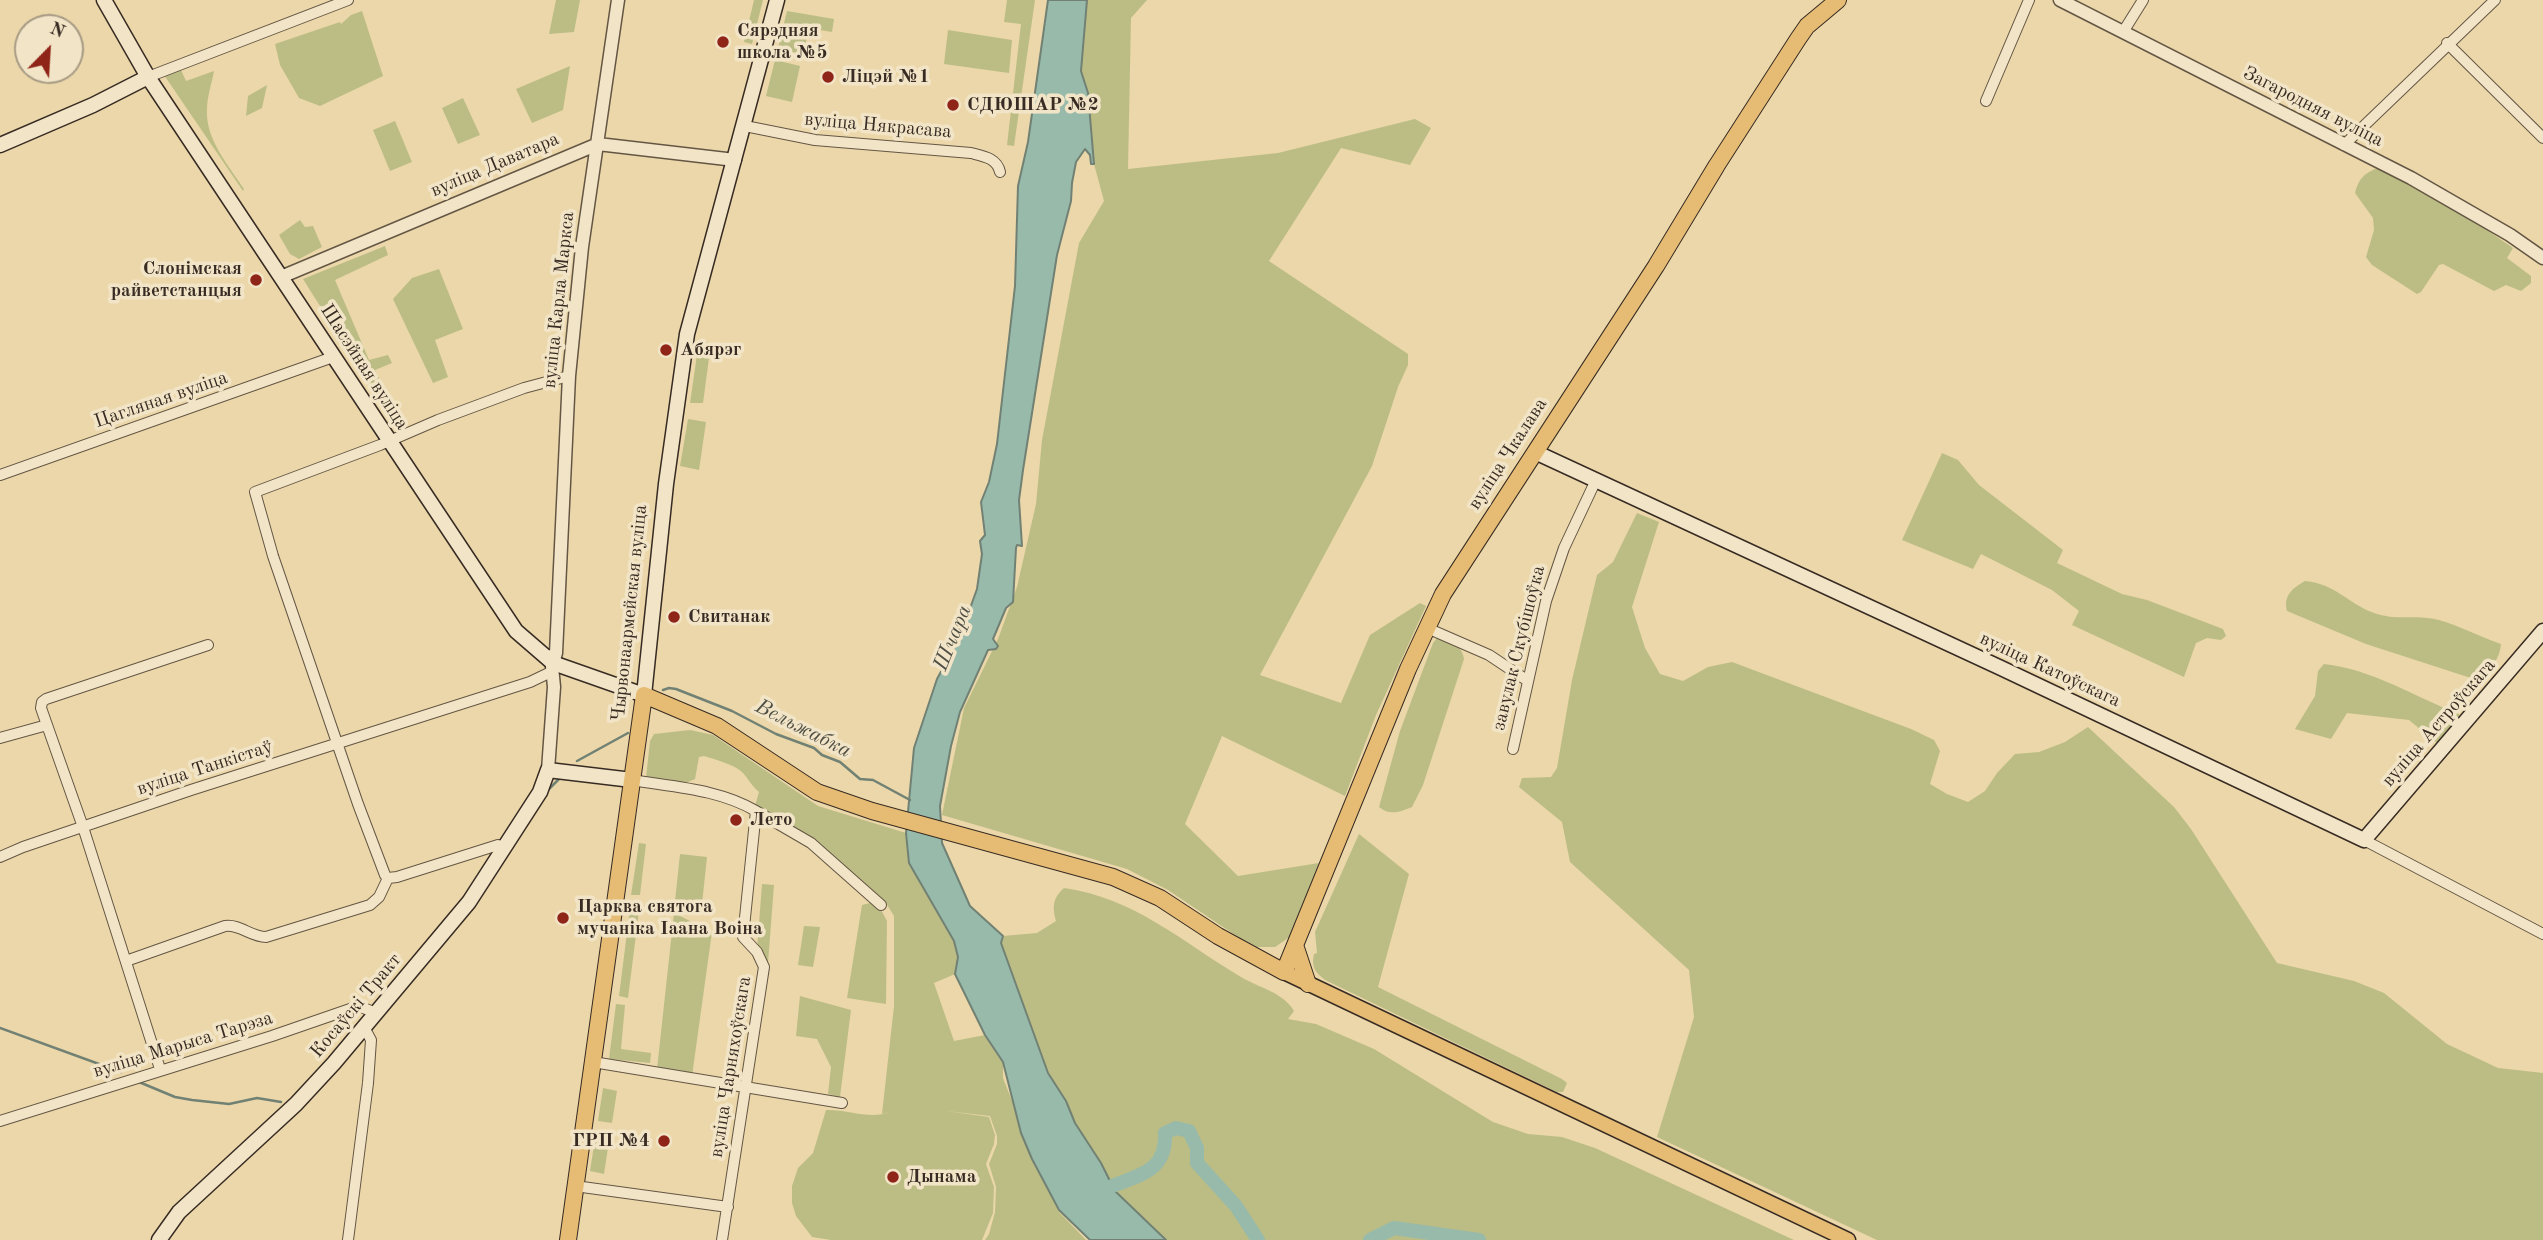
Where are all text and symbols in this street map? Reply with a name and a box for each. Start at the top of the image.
north arrow [14,14,84,84]
text: N [46,20,67,43]
place label: Сярэдняя школа №5 [737,20,827,64]
marker: Сярэдняя школа №5 [715,34,731,50]
street label: Загародняя вуліца [2239,62,2387,152]
place label: Ліцэй №1 [842,66,930,88]
marker: Ліцэй №1 [820,69,836,85]
place label: СДЮШАР №2 [967,94,1099,116]
marker: СДЮШАР №2 [945,97,961,113]
street label: вуліца Някрасава [803,108,953,144]
street label: вуліца Даватара [427,128,563,202]
street label: вуліца Карла Маркса [538,210,580,390]
place label: Слонімская райветстанцыя [111,258,242,302]
marker: Слонімская райветстанцыя [248,272,264,288]
street label: Шасэйная вуліца [315,300,413,434]
place label: Абярэг [680,339,741,361]
marker: Абярэг [658,342,674,358]
street label: Цагляная вуліца [91,367,231,433]
street label: вуліца Чкалава [1464,394,1552,514]
street label: Чырвонаармейская вуліца [607,503,653,723]
street label: завулак Скубішоўка [1488,563,1550,733]
water label: Шчара [928,601,978,675]
place label: Свитанак [688,606,770,628]
marker: Свитанак [666,609,682,625]
street label: вуліца Катоўскага [1976,627,2124,713]
street label: вуліца Астроўскага [2377,654,2501,792]
water label: Вельжабка [751,694,855,764]
street label: вуліца Танкістаў [134,735,276,801]
place label: Лето [750,809,793,831]
marker: Лето [728,812,744,828]
place label: Царква святога мучаніка Іаана Воіна [577,896,763,940]
marker: Царква святога мучаніка Іаана Воіна [555,910,571,926]
street label: Косаўскі Тракт [306,949,406,1063]
street label: вуліца Чарняхоўскага [705,975,757,1159]
street label: вуліца Марыса Тарэза [90,1007,276,1083]
place label: ГРП №4 [572,1130,650,1152]
marker: ГРП №4 [656,1133,672,1149]
place label: Дынама [907,1166,976,1188]
marker: Дынама [885,1169,901,1185]

